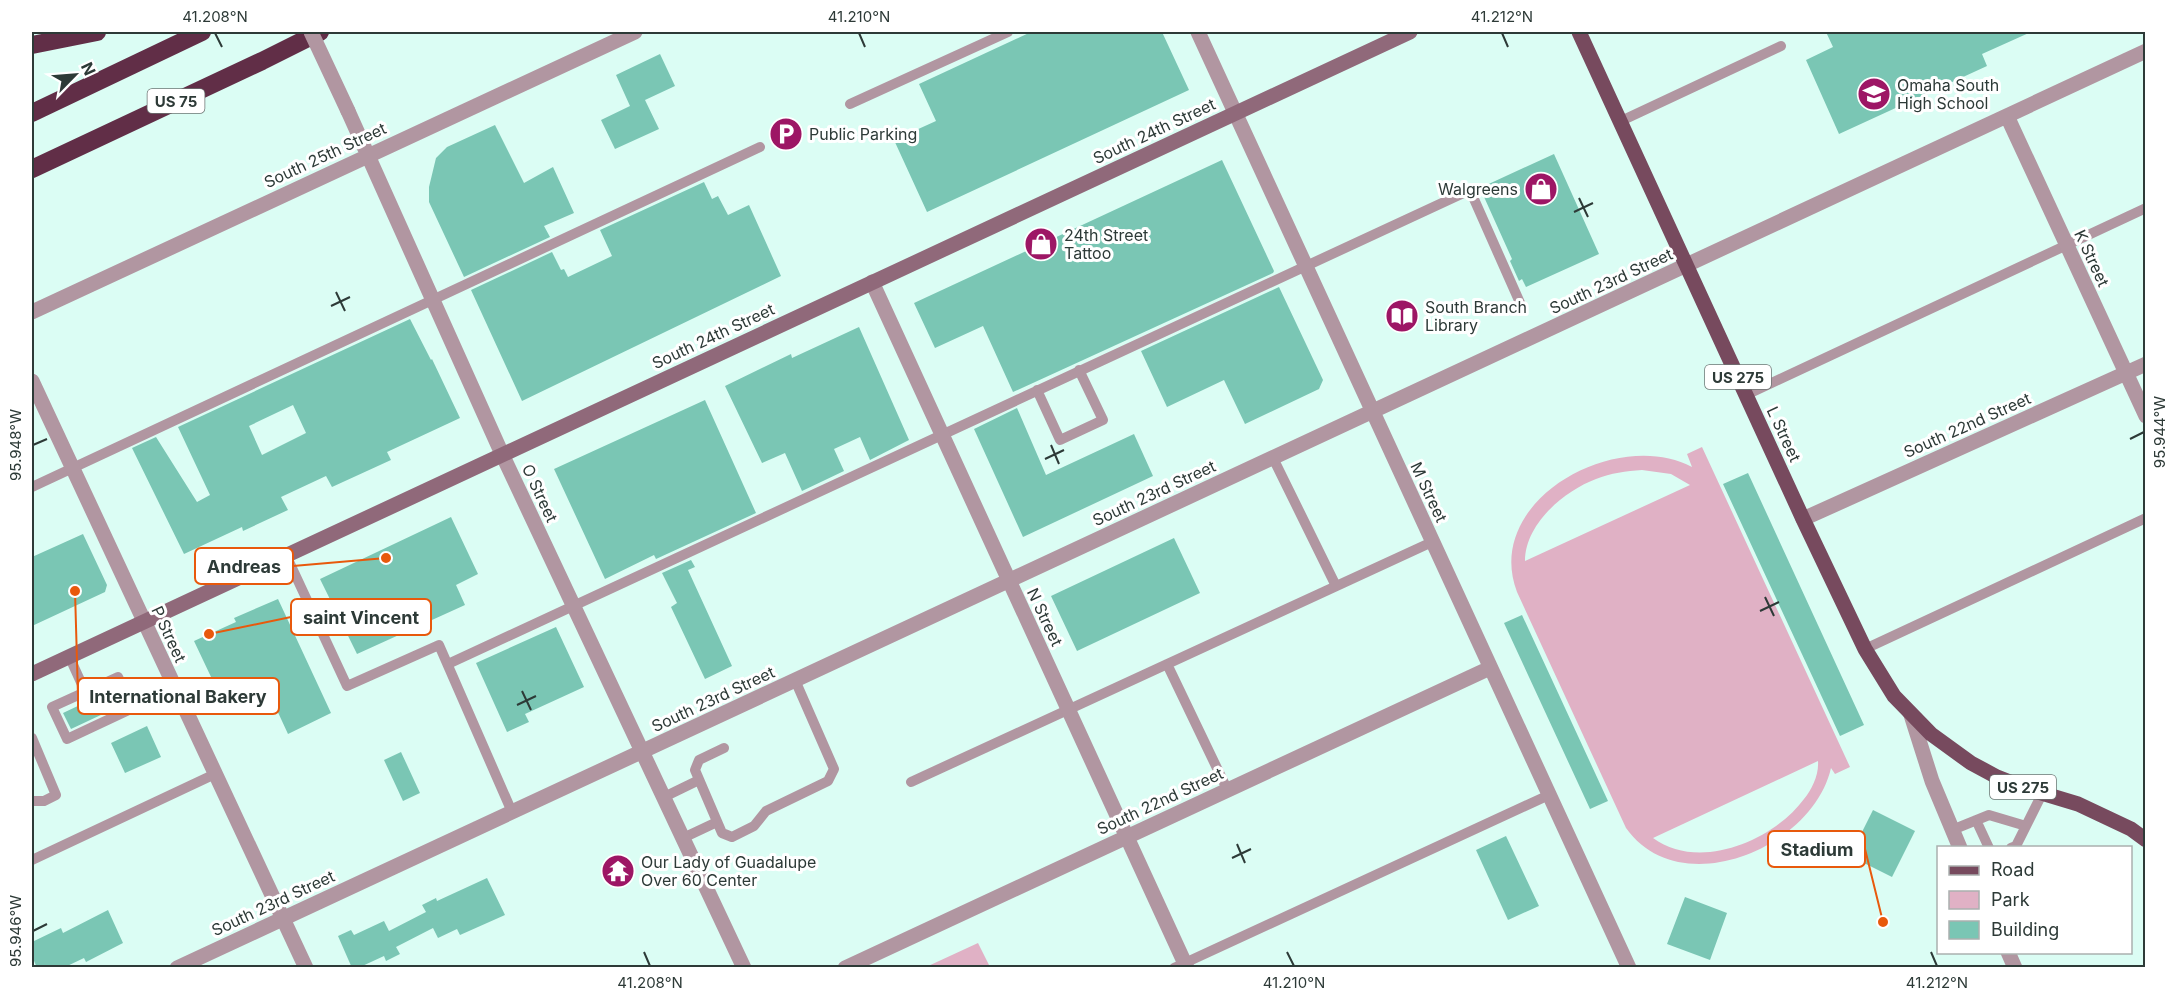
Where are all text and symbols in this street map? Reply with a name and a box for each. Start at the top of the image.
text: 41.208°N [182,7,248,26]
text: 41.210°N [828,7,890,26]
text: 41.212°N [1471,7,1533,26]
north arrow [45,45,105,105]
text: N [77,59,100,78]
place label: Omaha South High School [1897,75,1999,113]
school or university icon: Omaha South High School [1856,76,1892,112]
road number: US 75 [148,89,204,113]
street label: South 24th Street [1090,94,1218,168]
parking icon: Public Parking [768,116,804,152]
street label: South 25th Street [261,118,389,192]
place label: Public Parking [809,124,917,144]
shop icon: Walgreens [1523,171,1559,207]
place label: Walgreens [1438,179,1518,199]
place label: 24th Street Tattoo [1064,225,1148,263]
shop icon: 24th Street Tattoo [1023,226,1059,262]
street label: K Street [2070,226,2114,290]
street label: South 23rd Street [1546,244,1676,318]
place label: South Branch Library [1425,297,1527,335]
library icon: South Branch Library [1384,298,1420,334]
street label: South 24th Street [649,299,777,373]
road number: US 275 [1705,365,1771,389]
street label: South 22nd Street [1900,388,2034,462]
text: 95.944°W [2150,396,2169,468]
street label: L Street [1763,403,1805,465]
text: 95.948°W [6,409,25,481]
street label: South 23rd Street [1089,456,1219,530]
street label: M Street [1406,459,1452,525]
street label: O Street [518,461,562,525]
callout: Andreas [195,548,293,584]
text: Andreas [207,556,281,577]
street label: N Street [1023,585,1067,649]
callout: saint Vincent [291,599,431,635]
street label: P Street [147,603,191,665]
text: saint Vincent [303,607,419,628]
street label: South 23rd Street [648,662,778,736]
callout: International Bakery [78,678,279,714]
text: International Bakery [89,686,267,707]
street label: South 22nd Street [1094,763,1226,839]
road number: US 275 [1990,775,2056,799]
callout: Stadium [1768,831,1865,867]
text: Stadium [1781,839,1853,860]
legend [1937,846,2132,954]
place label: Our Lady of Guadalupe Over 60 Center [641,852,816,890]
temple icon: Our Lady of Guadalupe Over 60 Center [600,853,636,889]
text: Road [1991,859,2034,880]
street label: South 23rd Street [208,866,338,940]
text: Park [1991,889,2030,910]
text: 95.946°W [6,895,25,967]
text: Building [1991,919,2059,940]
text: 41.208°N [617,973,683,992]
text: 41.210°N [1263,973,1325,992]
text: 41.212°N [1906,973,1968,992]

